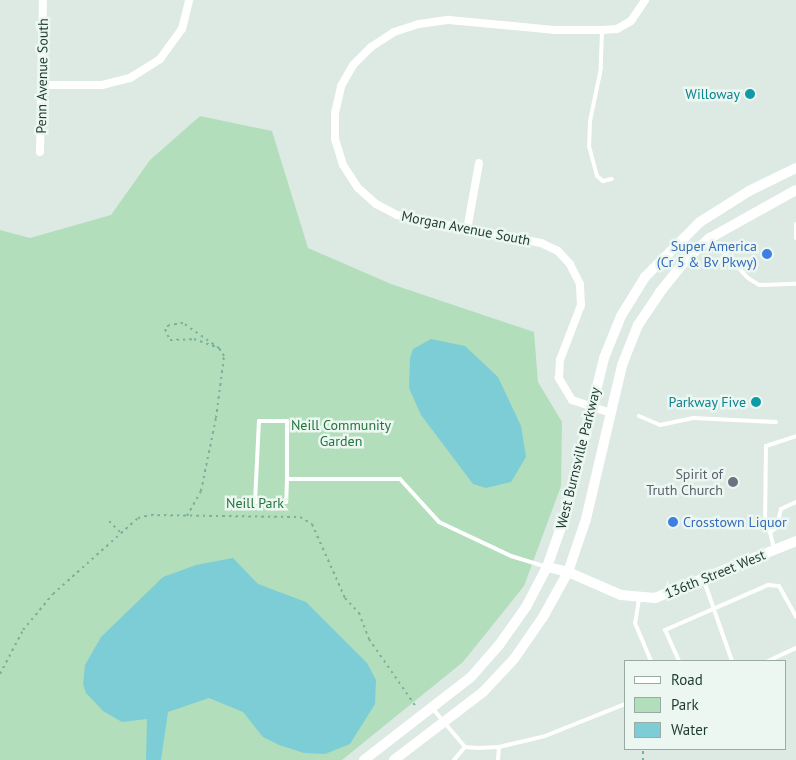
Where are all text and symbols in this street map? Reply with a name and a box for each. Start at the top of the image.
street label: Penn Avenue South [33,18,51,134]
place label: Willoway [685,86,740,102]
marker: Willoway [744,88,756,100]
street label: Morgan Avenue South [400,207,532,249]
place label: Super America (Cr 5 & Bv Pkwy) [656,238,757,270]
marker: Super America (Cr 5 & Bv Pkwy) [761,248,773,260]
street label: West Burnsville Parkway [552,385,604,531]
place label: Parkway Five [668,394,746,410]
marker: Parkway Five [750,396,762,408]
park label: Neill Community Garden [291,417,391,450]
place label: Spirit of Truth Church [646,466,723,498]
marker: Spirit of Truth Church [727,476,739,488]
park label: Neill Park [226,495,284,511]
place label: Crosstown Liquor [683,514,787,530]
marker: Crosstown Liquor [667,516,679,528]
street label: 136th Street West [662,546,768,602]
legend [624,660,786,750]
text: Road [671,670,703,689]
text: Park [671,695,699,714]
text: Water [671,720,708,739]

